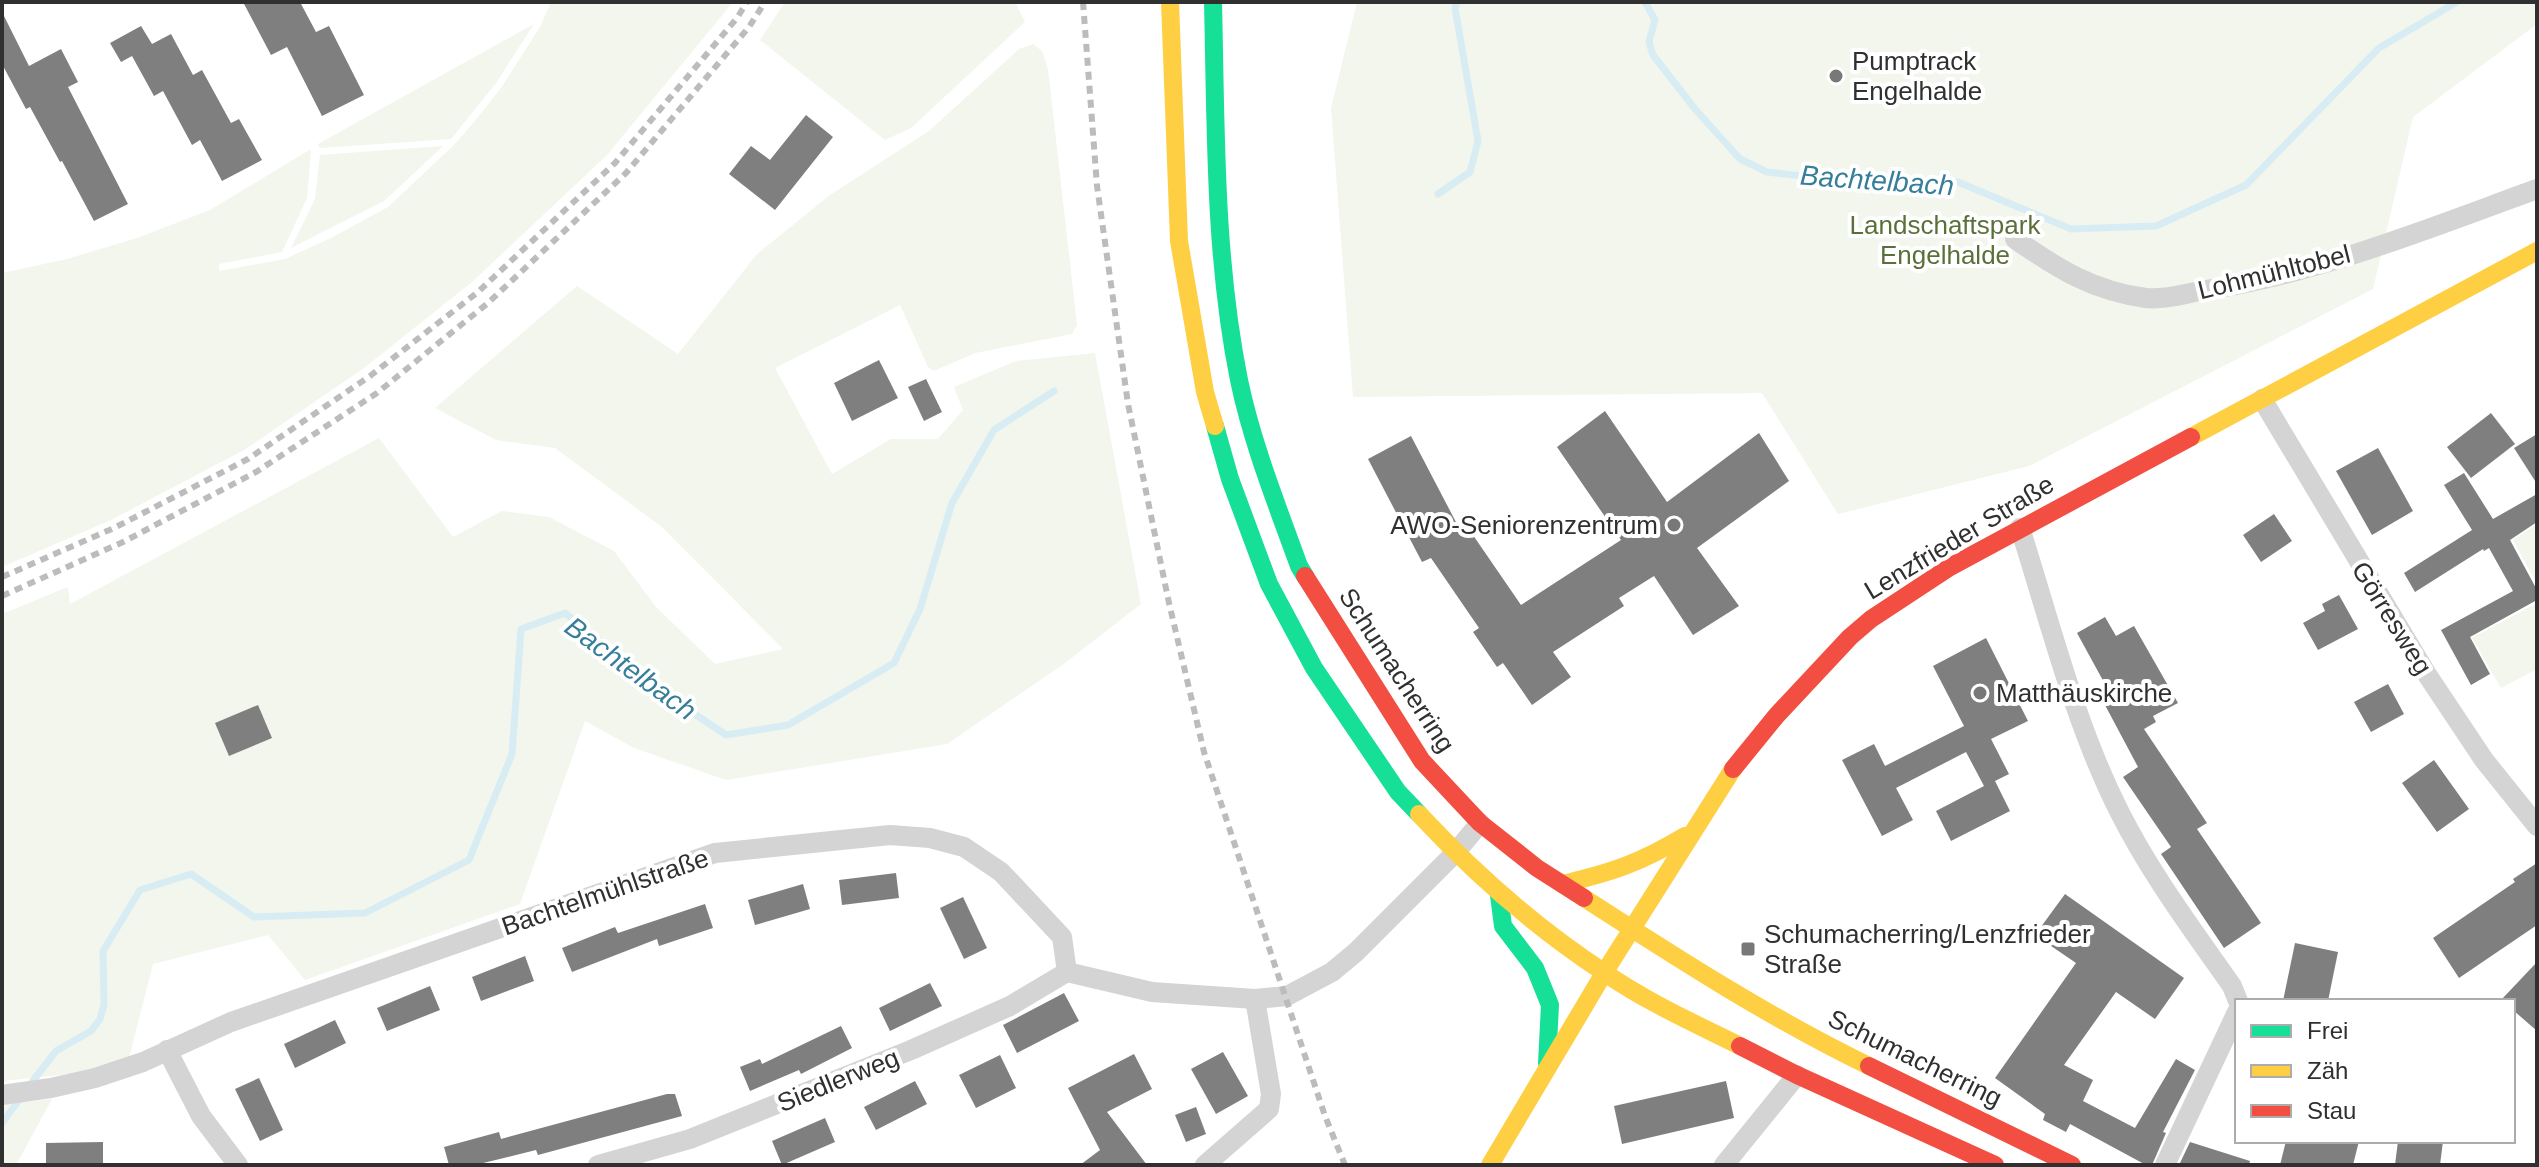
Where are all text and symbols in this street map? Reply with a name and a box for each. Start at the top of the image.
place label: Pumptrack Engelhalde [1852,46,1982,106]
marker: Pumptrack Engelhalde [1827,67,1845,85]
water label: Bachtelbach [1799,160,1955,201]
park label: Landschaftspark Engelhalde [1850,210,2041,270]
street label: Lohmühltobel [2195,239,2353,305]
street label: Lenzfrieder Straße [1859,469,2059,605]
place label: AWO-Seniorenzentrum [1390,510,1658,540]
marker: AWO-Seniorenzentrum [1665,516,1683,534]
street label: Görresweg [2346,556,2438,680]
street label: Schumacherring [1333,582,1461,758]
water label: Bachtelbach [559,611,702,726]
place label: Matthäuskirche [1996,678,2172,708]
marker: Matthäuskirche [1971,684,1989,702]
street label: Bachtelmühlstraße [498,843,712,941]
place label: Schumacherring/Lenzfrieder Straße [1764,919,2091,979]
marker: Schumacherring/Lenzfrieder Straße [1739,940,1757,958]
legend [2235,999,2515,1143]
street label: Schumacherring [1823,1003,2007,1113]
text: Frei [2307,1017,2348,1044]
street label: Siedlerweg [773,1042,903,1118]
text: Zäh [2307,1057,2348,1084]
text: Stau [2307,1097,2356,1124]

